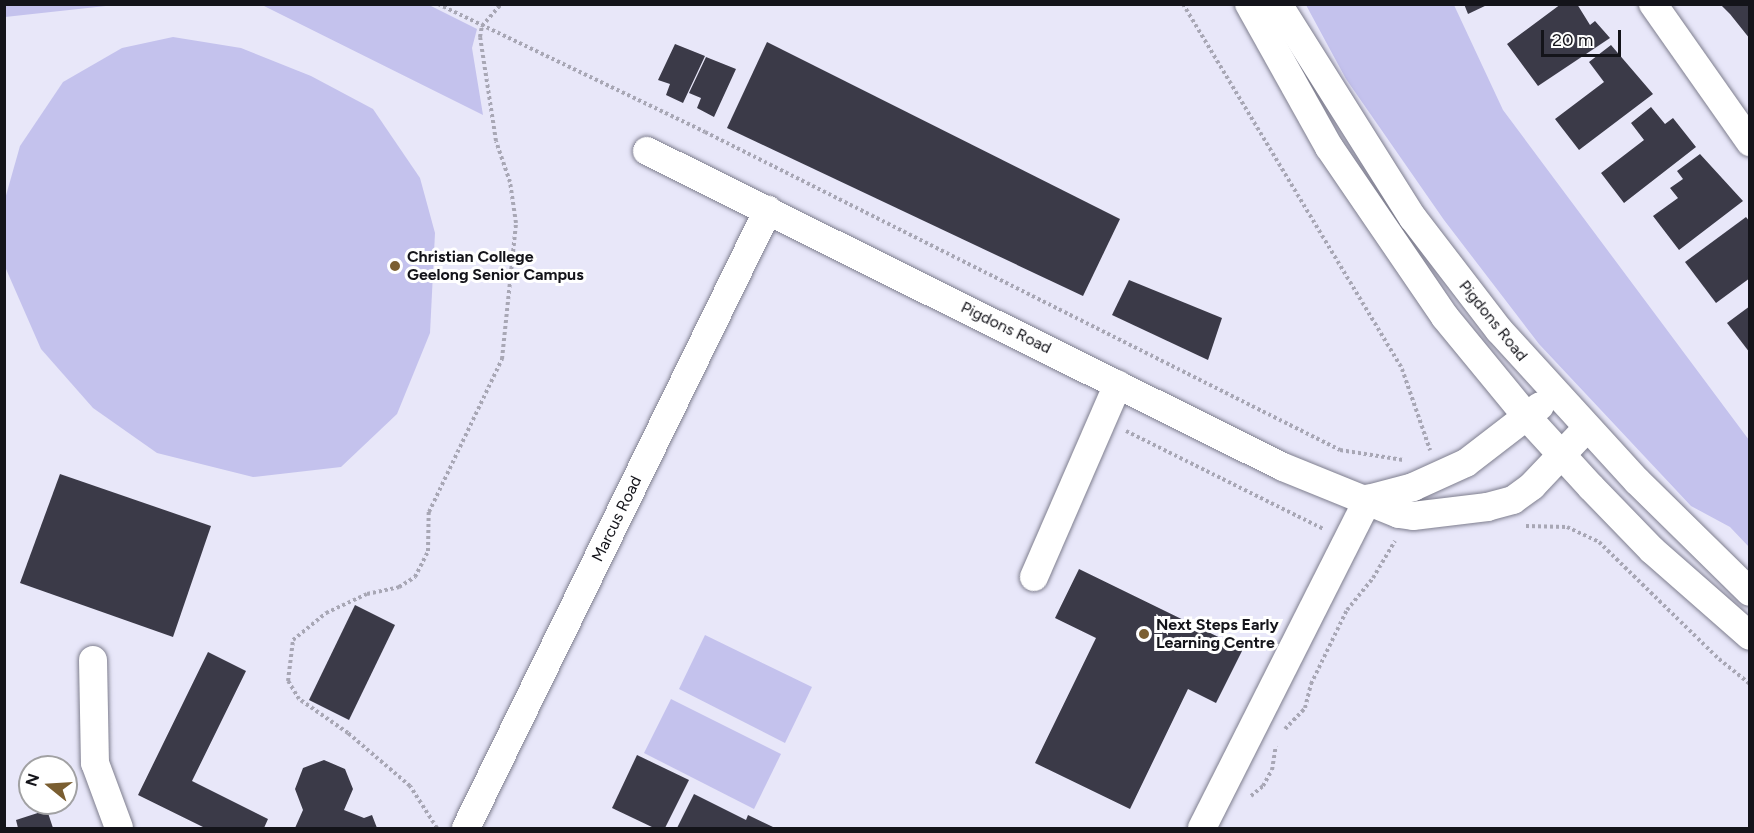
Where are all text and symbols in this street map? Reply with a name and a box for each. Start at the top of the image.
scale bar [1544,18,1624,56]
text: 20 m [1552,29,1593,51]
place label: Christian College Geelong Senior Campus [407,247,584,285]
marker: Christian College Geelong Senior Campus [388,259,402,273]
street label: Pigdons Road [1455,277,1531,365]
street label: Pigdons Road [958,298,1054,358]
street label: Marcus Road [588,473,646,565]
place label: Next Steps Early Learning Centre [1156,615,1279,653]
marker: Next Steps Early Learning Centre [1137,627,1151,641]
north arrow [18,755,78,815]
text: N [21,771,43,789]

